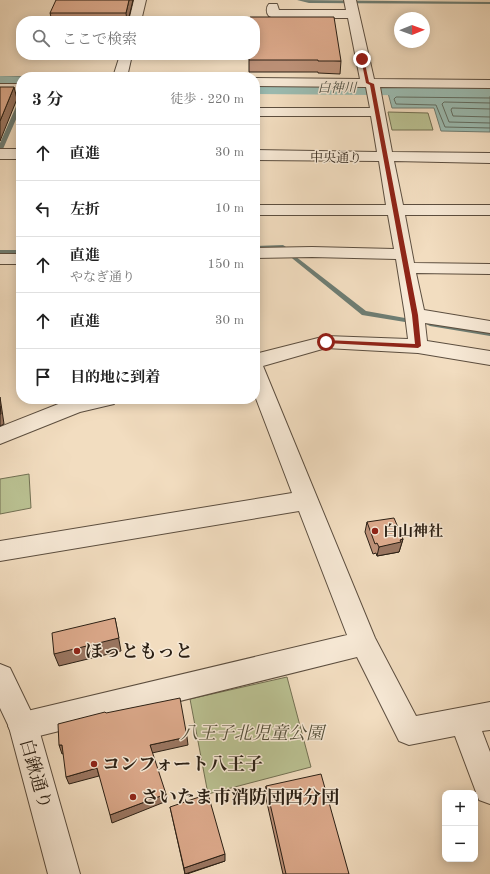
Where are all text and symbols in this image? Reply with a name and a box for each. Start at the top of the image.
north arrow [394,12,430,48]
search box [16,16,260,60]
icon: search [30,27,52,49]
text: ここで検索 [62,33,137,48]
route end [353,50,371,68]
water label: 白神川 [317,81,358,95]
text: 3 分 [32,92,64,109]
text: 徒歩 · 220 m [170,93,244,106]
icon: ahead [32,142,54,164]
text: 30 m [215,146,244,159]
text: 直進 [70,147,100,162]
street label: 中央通り [310,151,362,165]
icon: left [32,198,54,220]
text: 10 m [215,202,244,215]
text: 左折 [70,203,100,218]
text: 直進 [70,249,100,264]
icon: ahead [32,254,54,276]
text: 150 m [207,258,244,271]
text: やなぎ通り [70,271,135,284]
icon: ahead [32,310,54,332]
text: 30 m [215,314,244,327]
text: 直進 [70,315,100,330]
route start [317,333,335,351]
icon: arrive [32,366,54,388]
text: 目的地に到着 [70,371,160,386]
place label: 白山神社 [383,523,443,540]
marker: 白山神社 [370,526,380,536]
place label: ほっともっと [85,642,193,661]
marker: ほっともっと [72,646,82,656]
park label: 八王子北児童公園 [180,723,327,743]
street label: 白鍬通り [16,737,56,811]
place label: コンフォート八王子 [102,754,263,774]
marker: コンフォート八王子 [89,759,99,769]
place label: さいたま市消防団西分団 [141,787,339,807]
map controls [442,790,478,862]
button: + [442,790,478,826]
marker: さいたま市消防団西分団 [128,792,138,802]
button: − [442,826,478,862]

